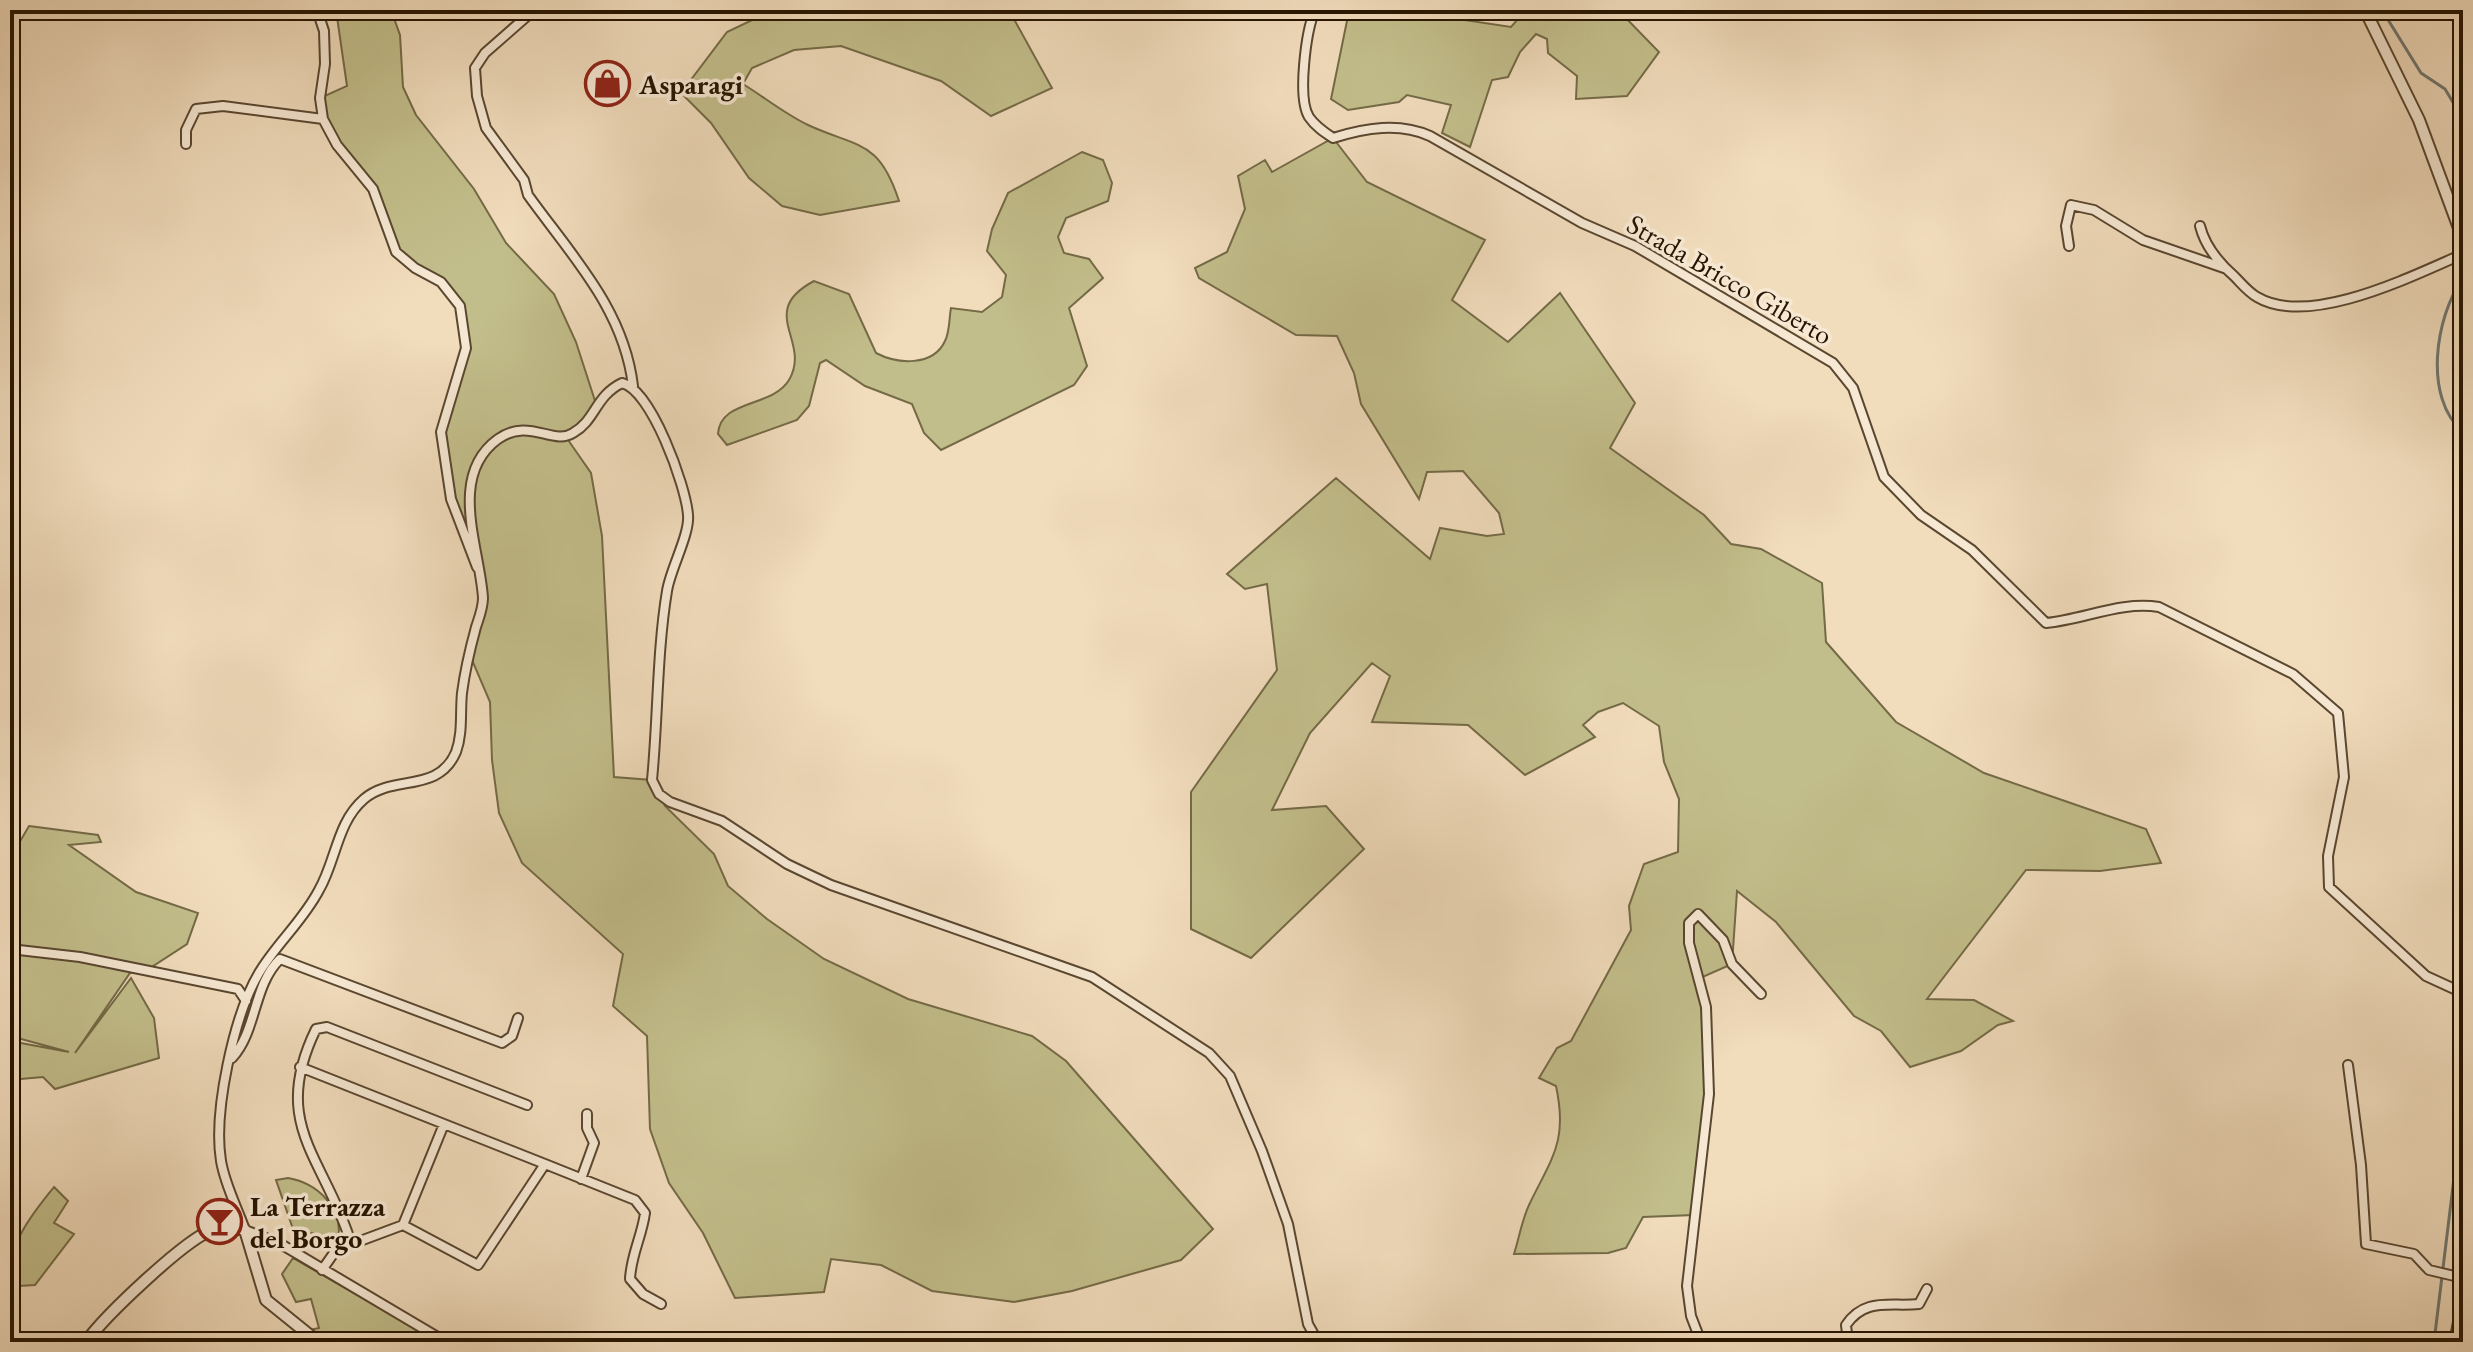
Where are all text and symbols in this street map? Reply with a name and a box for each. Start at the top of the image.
shop icon: Asparagi [584,60,632,108]
place label: Asparagi [638,66,743,102]
street label: Strada Bricco Giberto [1621,205,1839,353]
place label: La Terrazza del Borgo [250,1188,386,1256]
bar icon: La Terrazza del Borgo [195,1198,243,1246]

